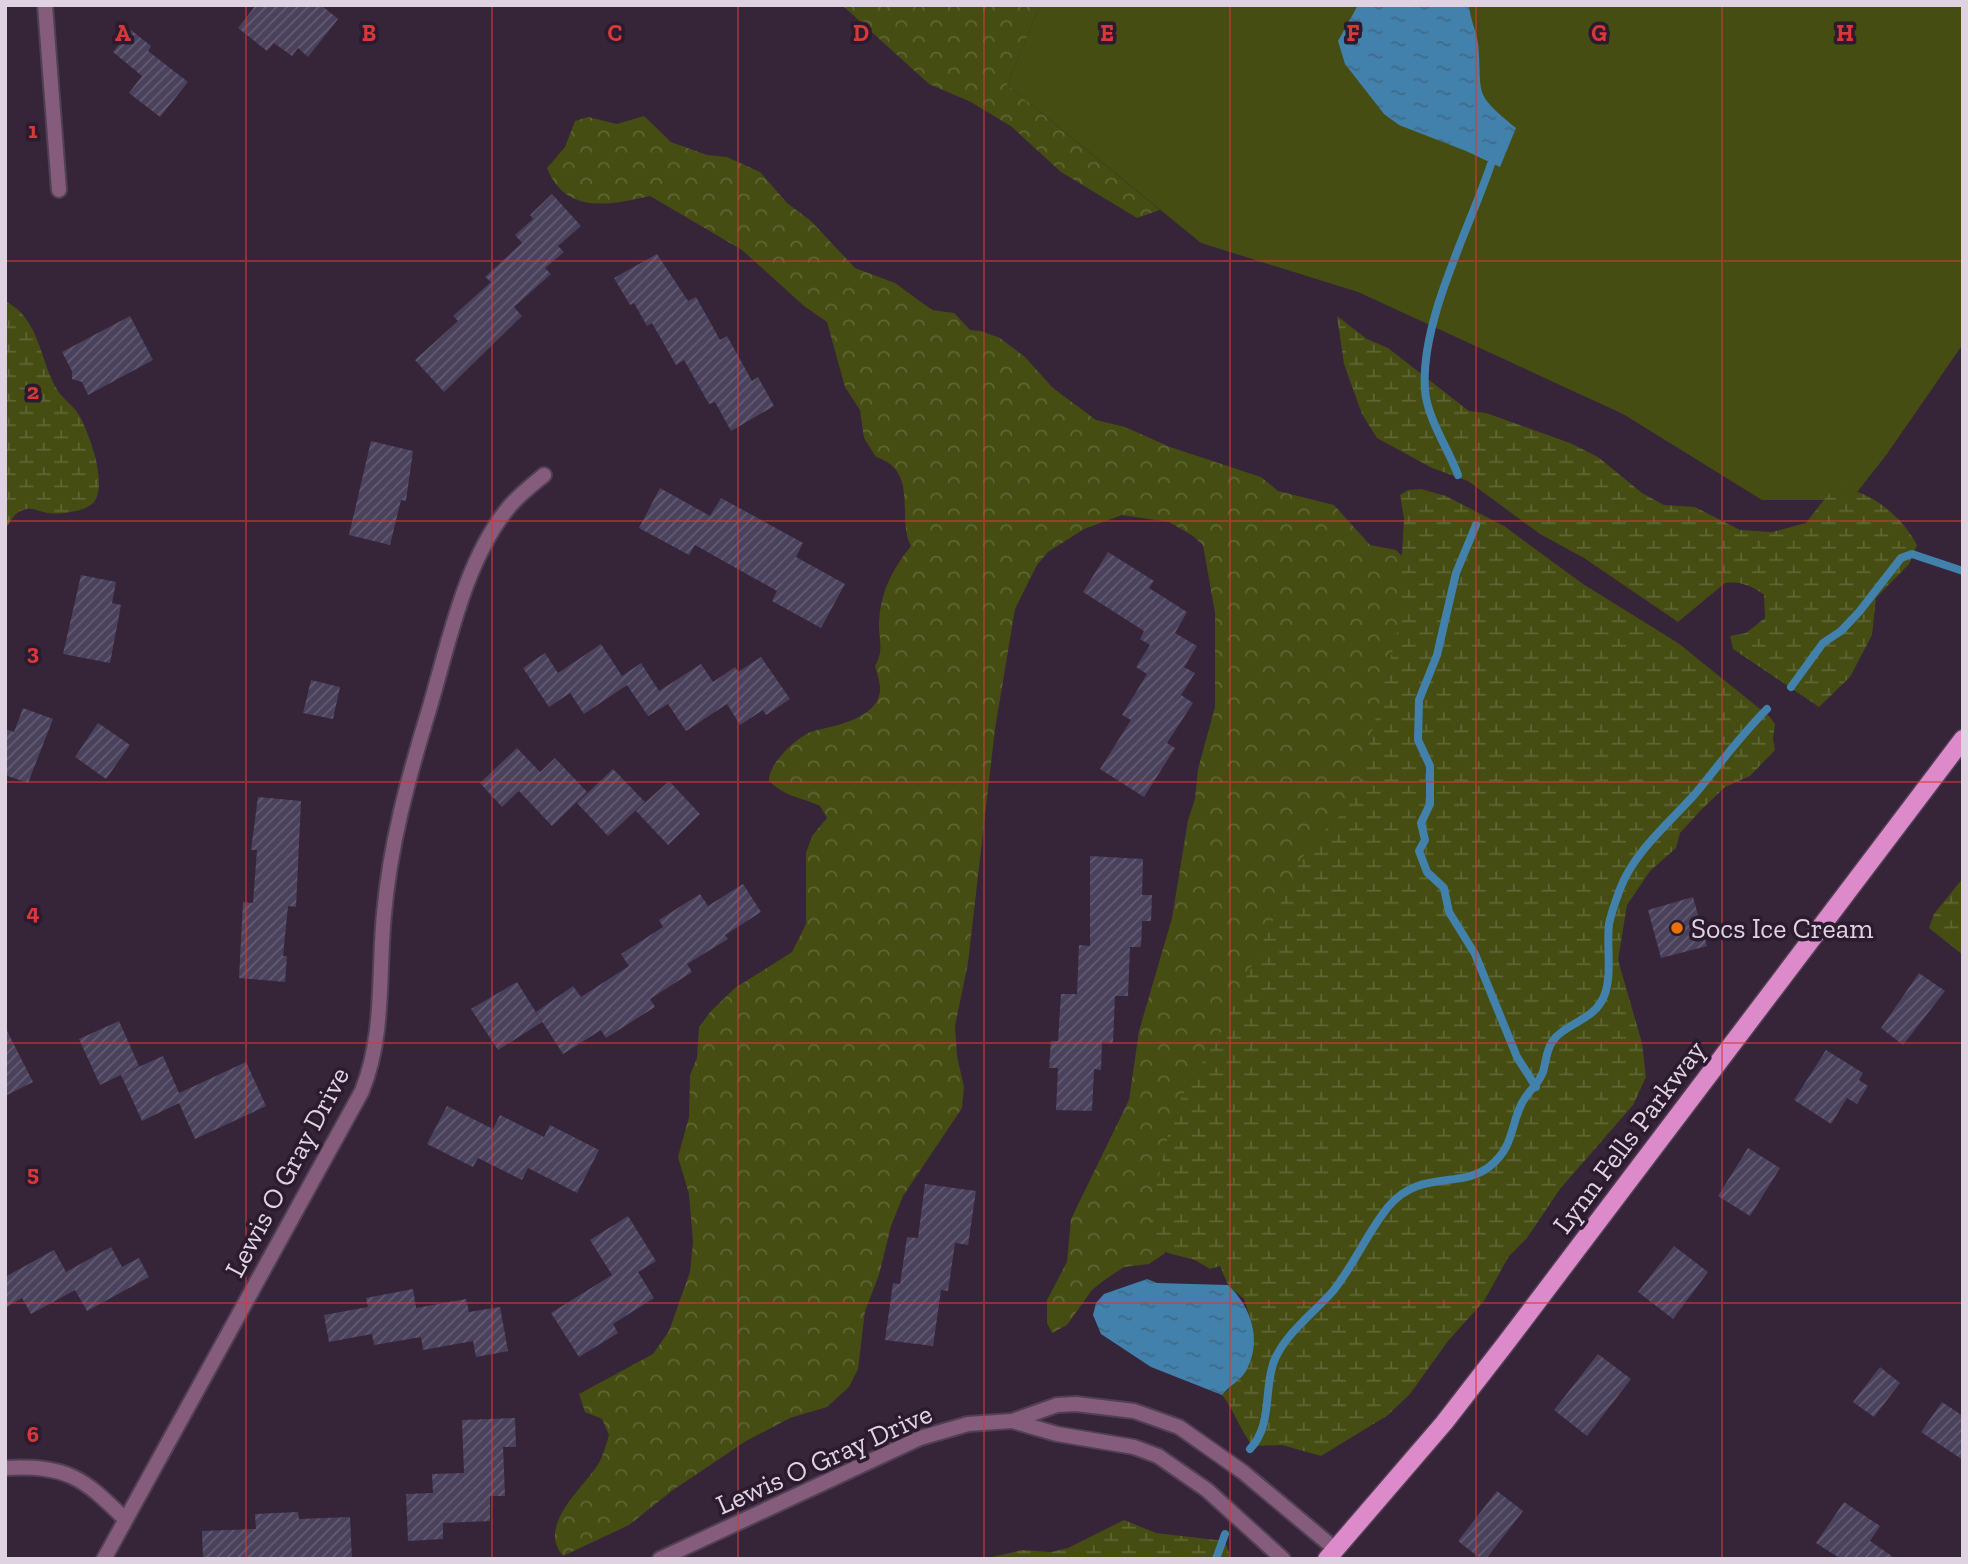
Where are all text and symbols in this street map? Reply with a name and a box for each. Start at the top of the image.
text: A [115,19,131,47]
text: B [362,19,376,47]
text: C [608,19,622,47]
text: D [853,19,869,47]
text: E [1100,19,1114,47]
text: F [1346,19,1360,47]
text: G [1591,19,1607,47]
text: H [1836,19,1854,47]
text: 1 [28,116,38,144]
text: 2 [27,377,39,405]
text: 3 [27,638,39,666]
text: 4 [26,898,40,926]
place label: Socs Ice Cream [1691,912,1873,945]
marker: Socs Ice Cream [1669,920,1685,936]
street label: Lynn Fells Parkway [1546,1034,1713,1240]
street label: Lewis O Gray Drive [218,1061,356,1283]
text: 5 [27,1159,39,1187]
street label: Lewis O Gray Drive [711,1397,937,1521]
text: 6 [27,1420,39,1448]

